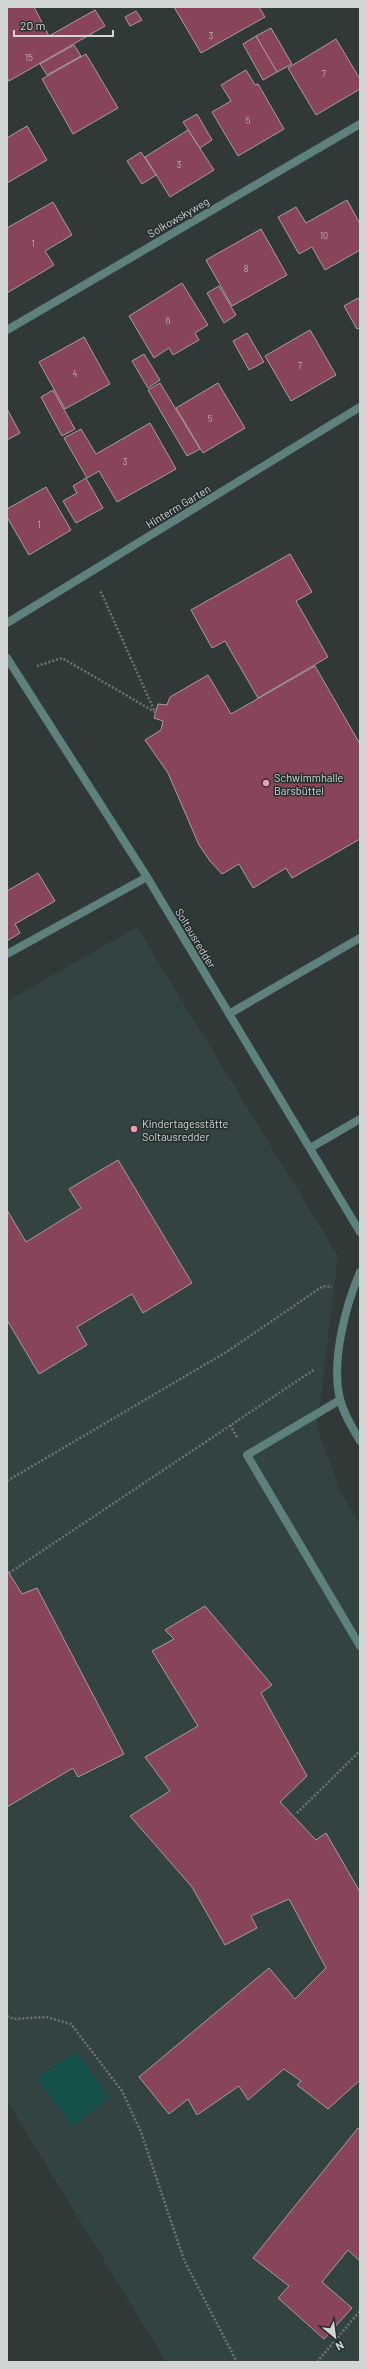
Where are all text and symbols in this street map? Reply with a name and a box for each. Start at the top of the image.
scale bar [14,12,113,38]
text: 20 m [20,18,46,32]
house number: 3 [209,30,214,41]
house number: 15 [25,52,33,63]
house number: 7 [322,68,327,79]
house number: 5 [246,115,251,126]
house number: 3 [177,159,182,170]
street label: Solkowskyweg [145,194,211,240]
house number: 10 [320,230,328,241]
house number: 1 [31,238,35,249]
house number: 8 [244,263,249,274]
house number: 6 [166,315,171,326]
house number: 7 [298,360,303,371]
house number: 4 [73,368,78,379]
house number: 5 [208,413,213,424]
house number: 3 [123,456,128,467]
street label: Hinterm Garten [143,482,213,530]
house number: 1 [37,519,41,530]
place label: Schwimmhalle Barsbüttel [274,771,344,797]
marker: Schwimmhalle Barsbüttel [261,778,271,788]
street label: Soltausredder [173,906,219,970]
place label: Kindertagesstätte Soltausredder [142,1117,229,1143]
marker: Kindertagesstätte Soltausredder [129,1124,139,1134]
north arrow [315,2317,355,2357]
text: N [334,2339,346,2354]

